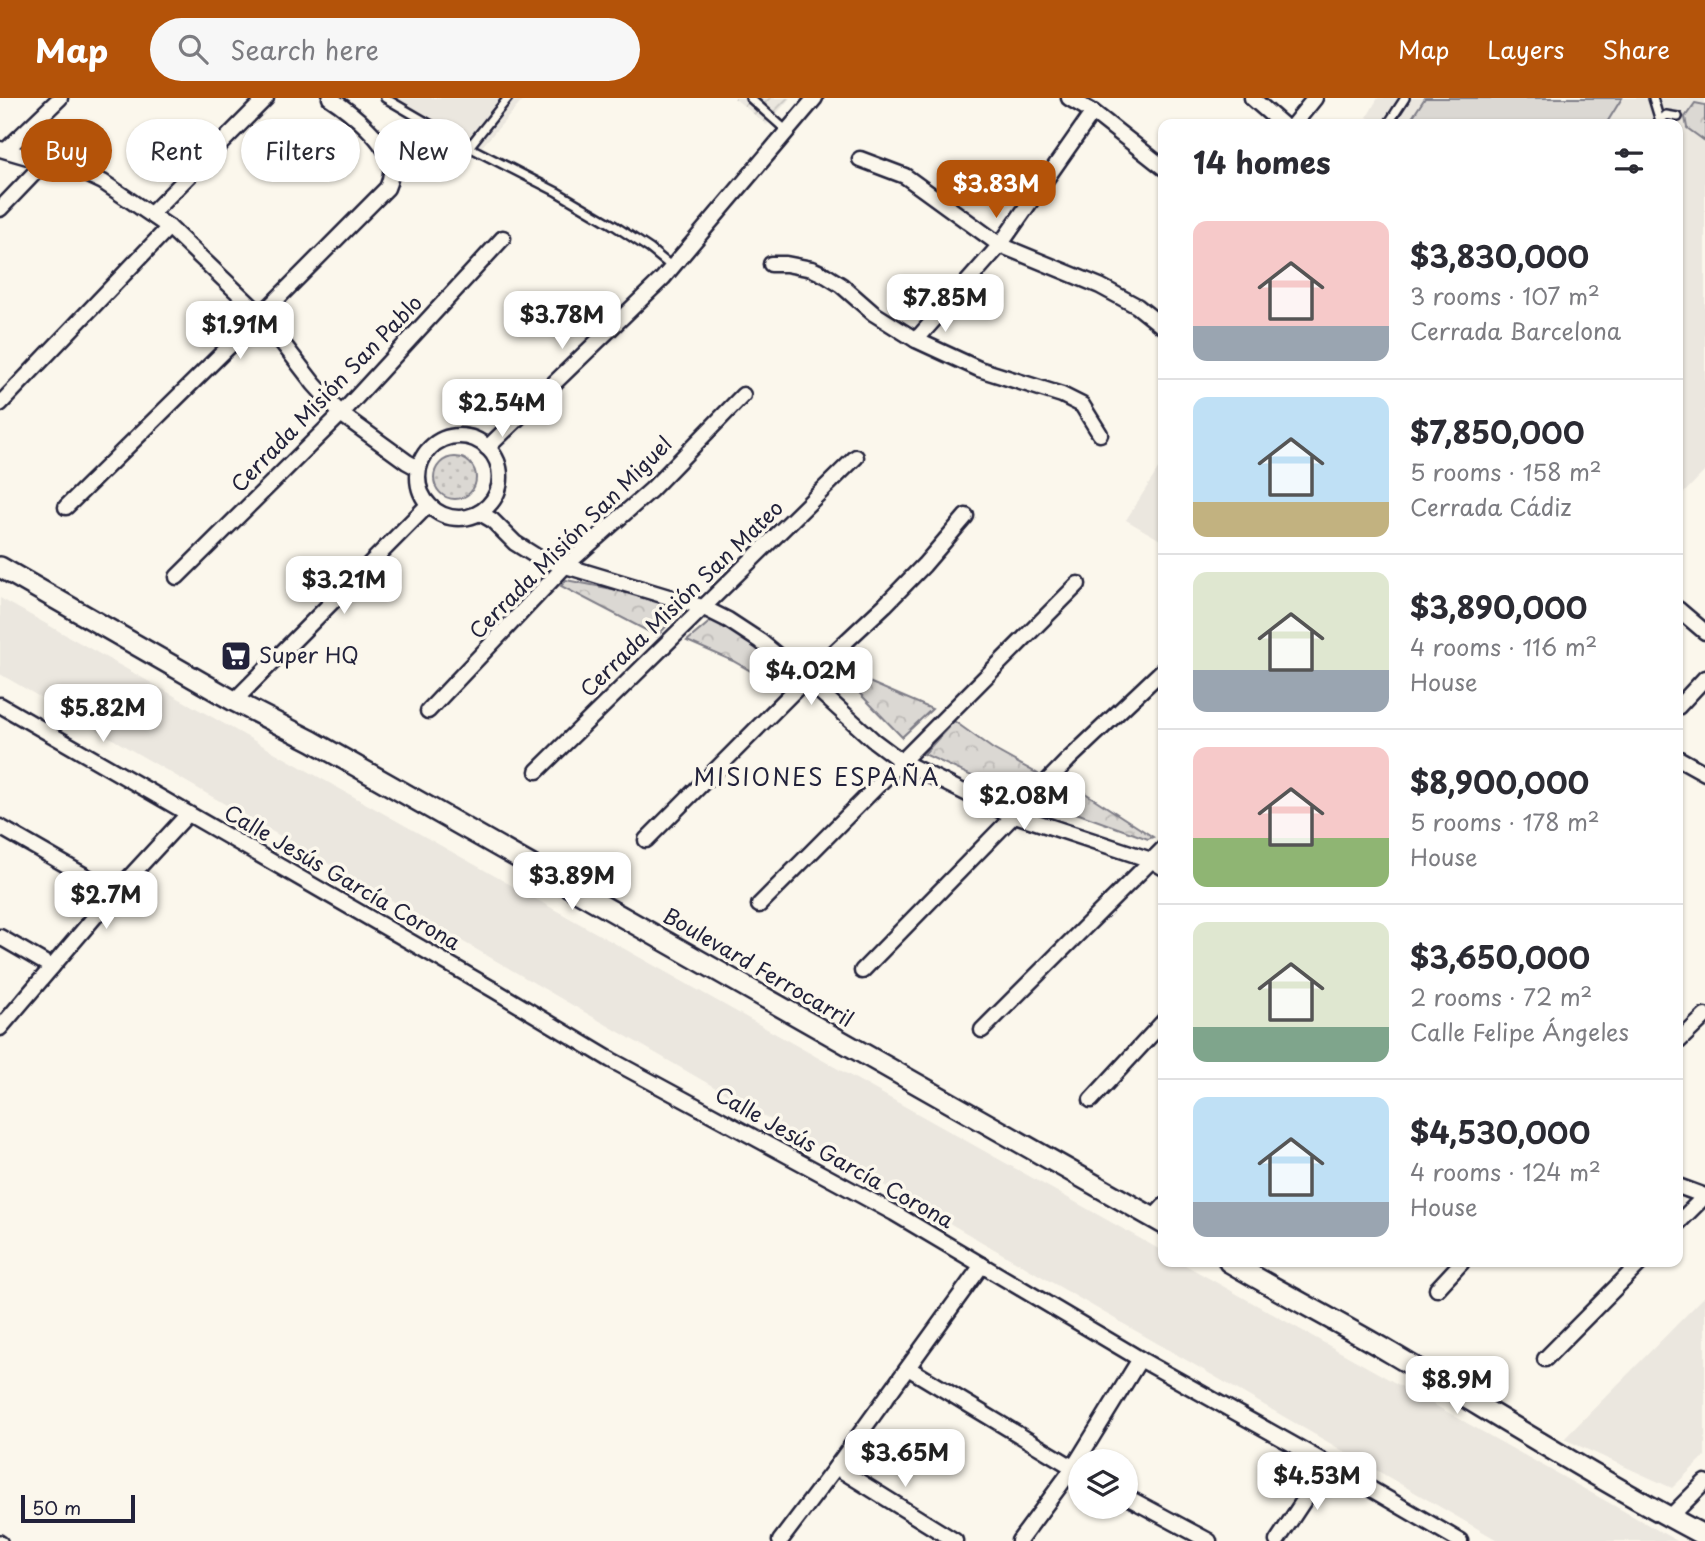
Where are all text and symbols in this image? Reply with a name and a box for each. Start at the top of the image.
search box [150,18,640,81]
text: Map [35,24,108,74]
icon: search [174,30,212,68]
text: Search here [230,30,379,69]
text: Map [1398,31,1449,67]
text: Layers [1487,31,1564,67]
text: Share [1602,31,1670,67]
chip: Buy [21,119,112,182]
chip: Rent [126,119,227,182]
chip: Filters [241,119,360,182]
chip: New [374,119,472,182]
text: 14 homes [1193,139,1331,184]
icon: filters [1610,142,1648,180]
pin: $3.83M [939,160,1053,220]
text: $3.83M [953,165,1039,200]
text: $3,830,000 [1410,233,1589,278]
icon: home [1249,249,1333,333]
pin: $7.85M [888,274,1002,334]
text: 3 rooms · 107 m² [1410,278,1600,313]
text: $7.85M [903,279,987,314]
street label: Cerrada Misión San Pablo [222,287,429,499]
pin: $3.78M [505,292,619,351]
text: $3.78M [520,296,604,331]
pin: $1.91M [183,302,297,361]
text: $1.91M [202,306,278,341]
text: Cerrada Barcelona [1410,313,1621,348]
pin: $2.54M [445,380,559,439]
text: $2.54M [458,384,546,419]
text: $7,850,000 [1410,409,1585,454]
icon: home [1249,425,1333,509]
street label: Cerrada Misión San Miguel [461,428,678,645]
text: 5 rooms · 158 m² [1410,454,1602,489]
text: Cerrada Cádiz [1410,489,1571,524]
street label: Cerrada Misión San Mateo [572,492,789,703]
pin: $3.21M [287,556,401,616]
text: $3.21M [302,561,386,596]
text: $3,890,000 [1410,584,1588,629]
icon: home [1249,600,1333,684]
text: 4 rooms · 116 m² [1410,629,1597,664]
place label: Super HQ [259,638,359,670]
supermarket icon: Super HQ [219,639,253,673]
pin: $4.02M [754,648,868,707]
text: $4.02M [766,652,856,687]
text: House [1410,664,1477,699]
pin: $5.82M [46,684,160,744]
text: $5.82M [60,689,146,724]
district label: MISIONES ESPAÑA [693,759,941,794]
text: $8,900,000 [1410,759,1589,804]
pin: $2.08M [967,772,1081,832]
icon: home [1249,775,1333,859]
text: $2.08M [979,777,1069,812]
street label: Calle Jesús García Corona [219,795,467,957]
text: 5 rooms · 178 m² [1410,804,1600,839]
text: House [1410,839,1477,874]
pin: $3.89M [515,852,629,912]
text: $3.89M [529,857,615,892]
pin: $2.7M [57,872,155,931]
text: $2.7M [70,876,142,911]
street label: Boulevard Ferrocarril [658,899,860,1034]
text: $3,650,000 [1410,934,1590,979]
icon: home [1249,950,1333,1034]
text: 2 rooms · 72 m² [1410,979,1592,1014]
text: Calle Felipe Ángeles [1410,1014,1629,1049]
street label: Calle Jesús García Corona [710,1077,960,1235]
text: $4,530,000 [1410,1109,1590,1154]
icon: home [1249,1125,1333,1209]
text: 4 rooms · 124 m² [1410,1154,1601,1189]
text: House [1410,1189,1477,1224]
pin: $8.9M [1408,1356,1506,1416]
text: $8.9M [1422,1361,1492,1396]
pin: $3.65M [848,1430,962,1489]
text: $3.65M [861,1434,949,1469]
map controls [1068,1449,1138,1519]
button: layers [1068,1449,1138,1519]
pin: $4.53M [1260,1452,1374,1512]
text: $4.53M [1273,1457,1361,1492]
scale bar [21,1492,135,1524]
text: 50 m [32,1493,81,1521]

